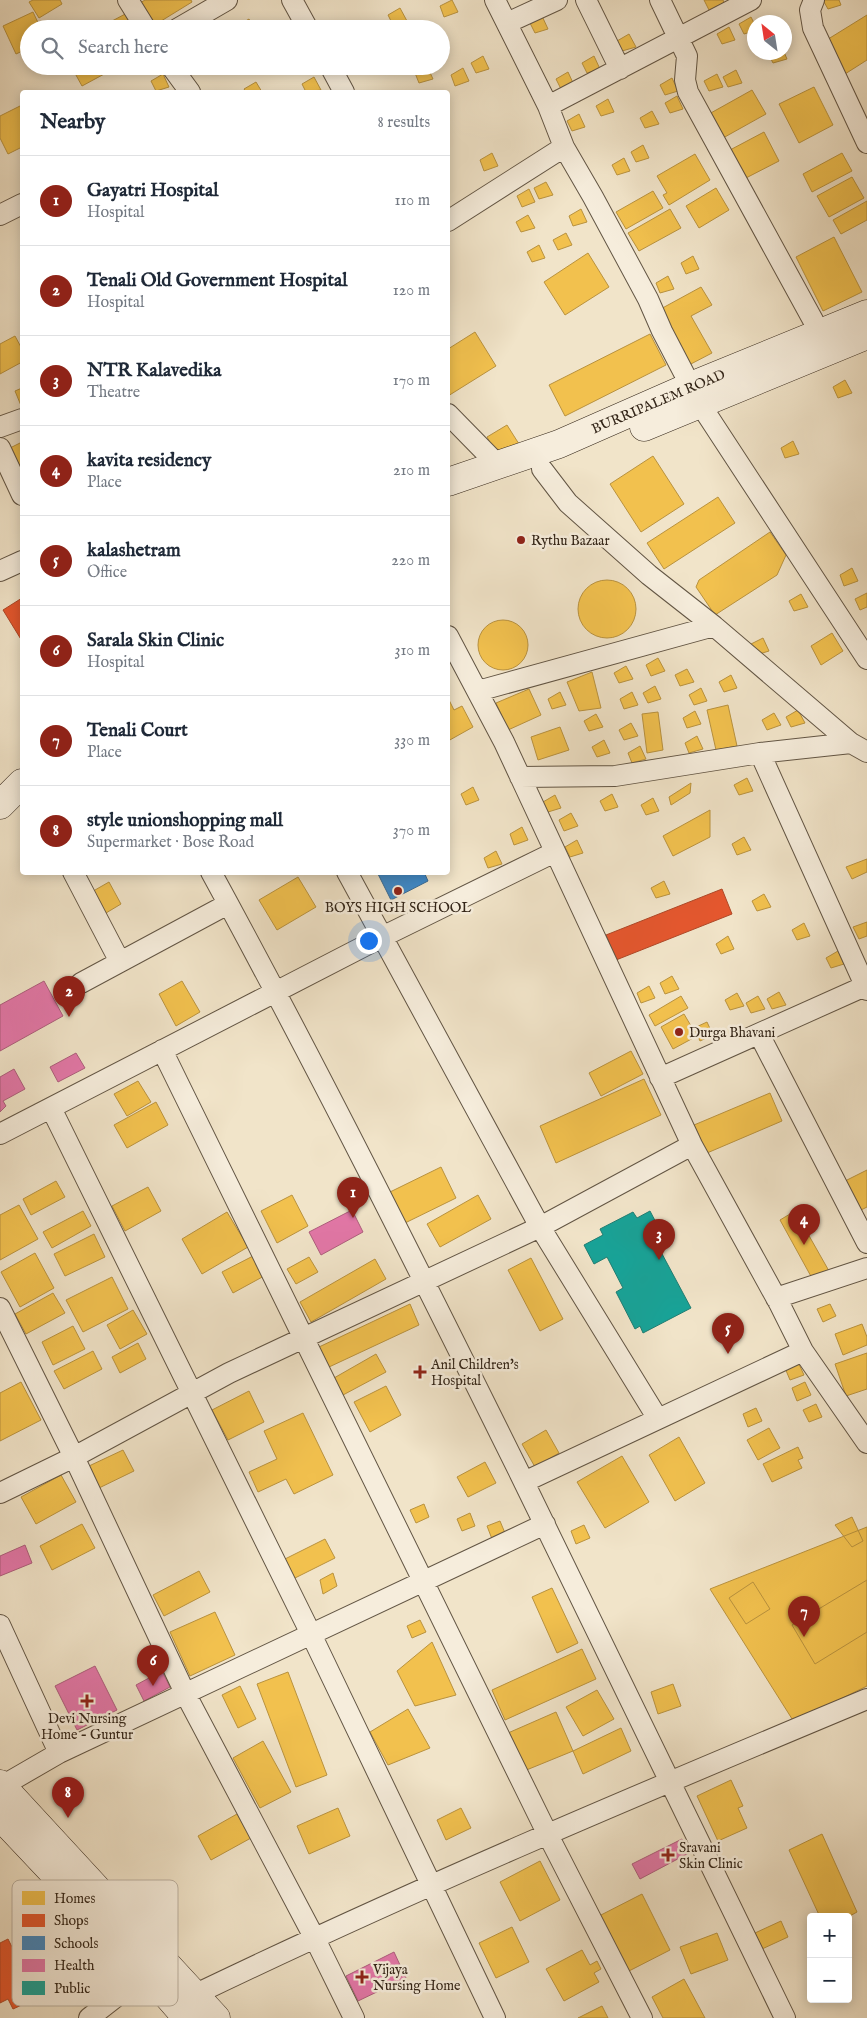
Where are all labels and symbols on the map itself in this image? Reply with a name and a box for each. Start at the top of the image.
north arrow [747,15,792,60]
street label: BURRIPALEM ROAD [589,366,728,438]
place label: Rythu Bazaar [531,532,610,550]
marker: Rythu Bazaar [515,534,527,546]
marker: BOYS HIGH SCHOOL [392,885,404,897]
place label: BOYS HIGH SCHOOL [325,899,471,917]
your location [356,928,382,954]
pin: 2 [53,976,85,1017]
place label: Durga Bhavani [689,1024,776,1042]
marker: Durga Bhavani [673,1026,685,1038]
pin: 1 [337,1177,369,1218]
pin: 4 [788,1204,820,1245]
pin: 3 [643,1219,675,1260]
pin: 5 [712,1313,744,1354]
place label: Anil Children's Hospital [430,1356,519,1390]
marker: Anil Children's Hospital [413,1365,427,1379]
pin: 7 [788,1596,820,1637]
pin: 6 [137,1645,169,1686]
marker: Devi Nursing Home - Guntur [80,1694,94,1708]
place label: Devi Nursing Home - Guntur [41,1710,133,1744]
pin: 8 [52,1777,84,1818]
place label: Sravani Skin Clinic [679,1839,743,1873]
marker: Sravani Skin Clinic [661,1848,675,1862]
legend [12,1880,178,2006]
text: Homes [54,1890,96,1908]
text: Shops [54,1912,89,1930]
text: Schools [54,1935,98,1953]
text: Health [54,1957,95,1975]
place label: Vijaya Nursing Home [372,1961,461,1995]
marker: Vijaya Nursing Home [355,1970,369,1984]
text: Public [54,1980,90,1998]

